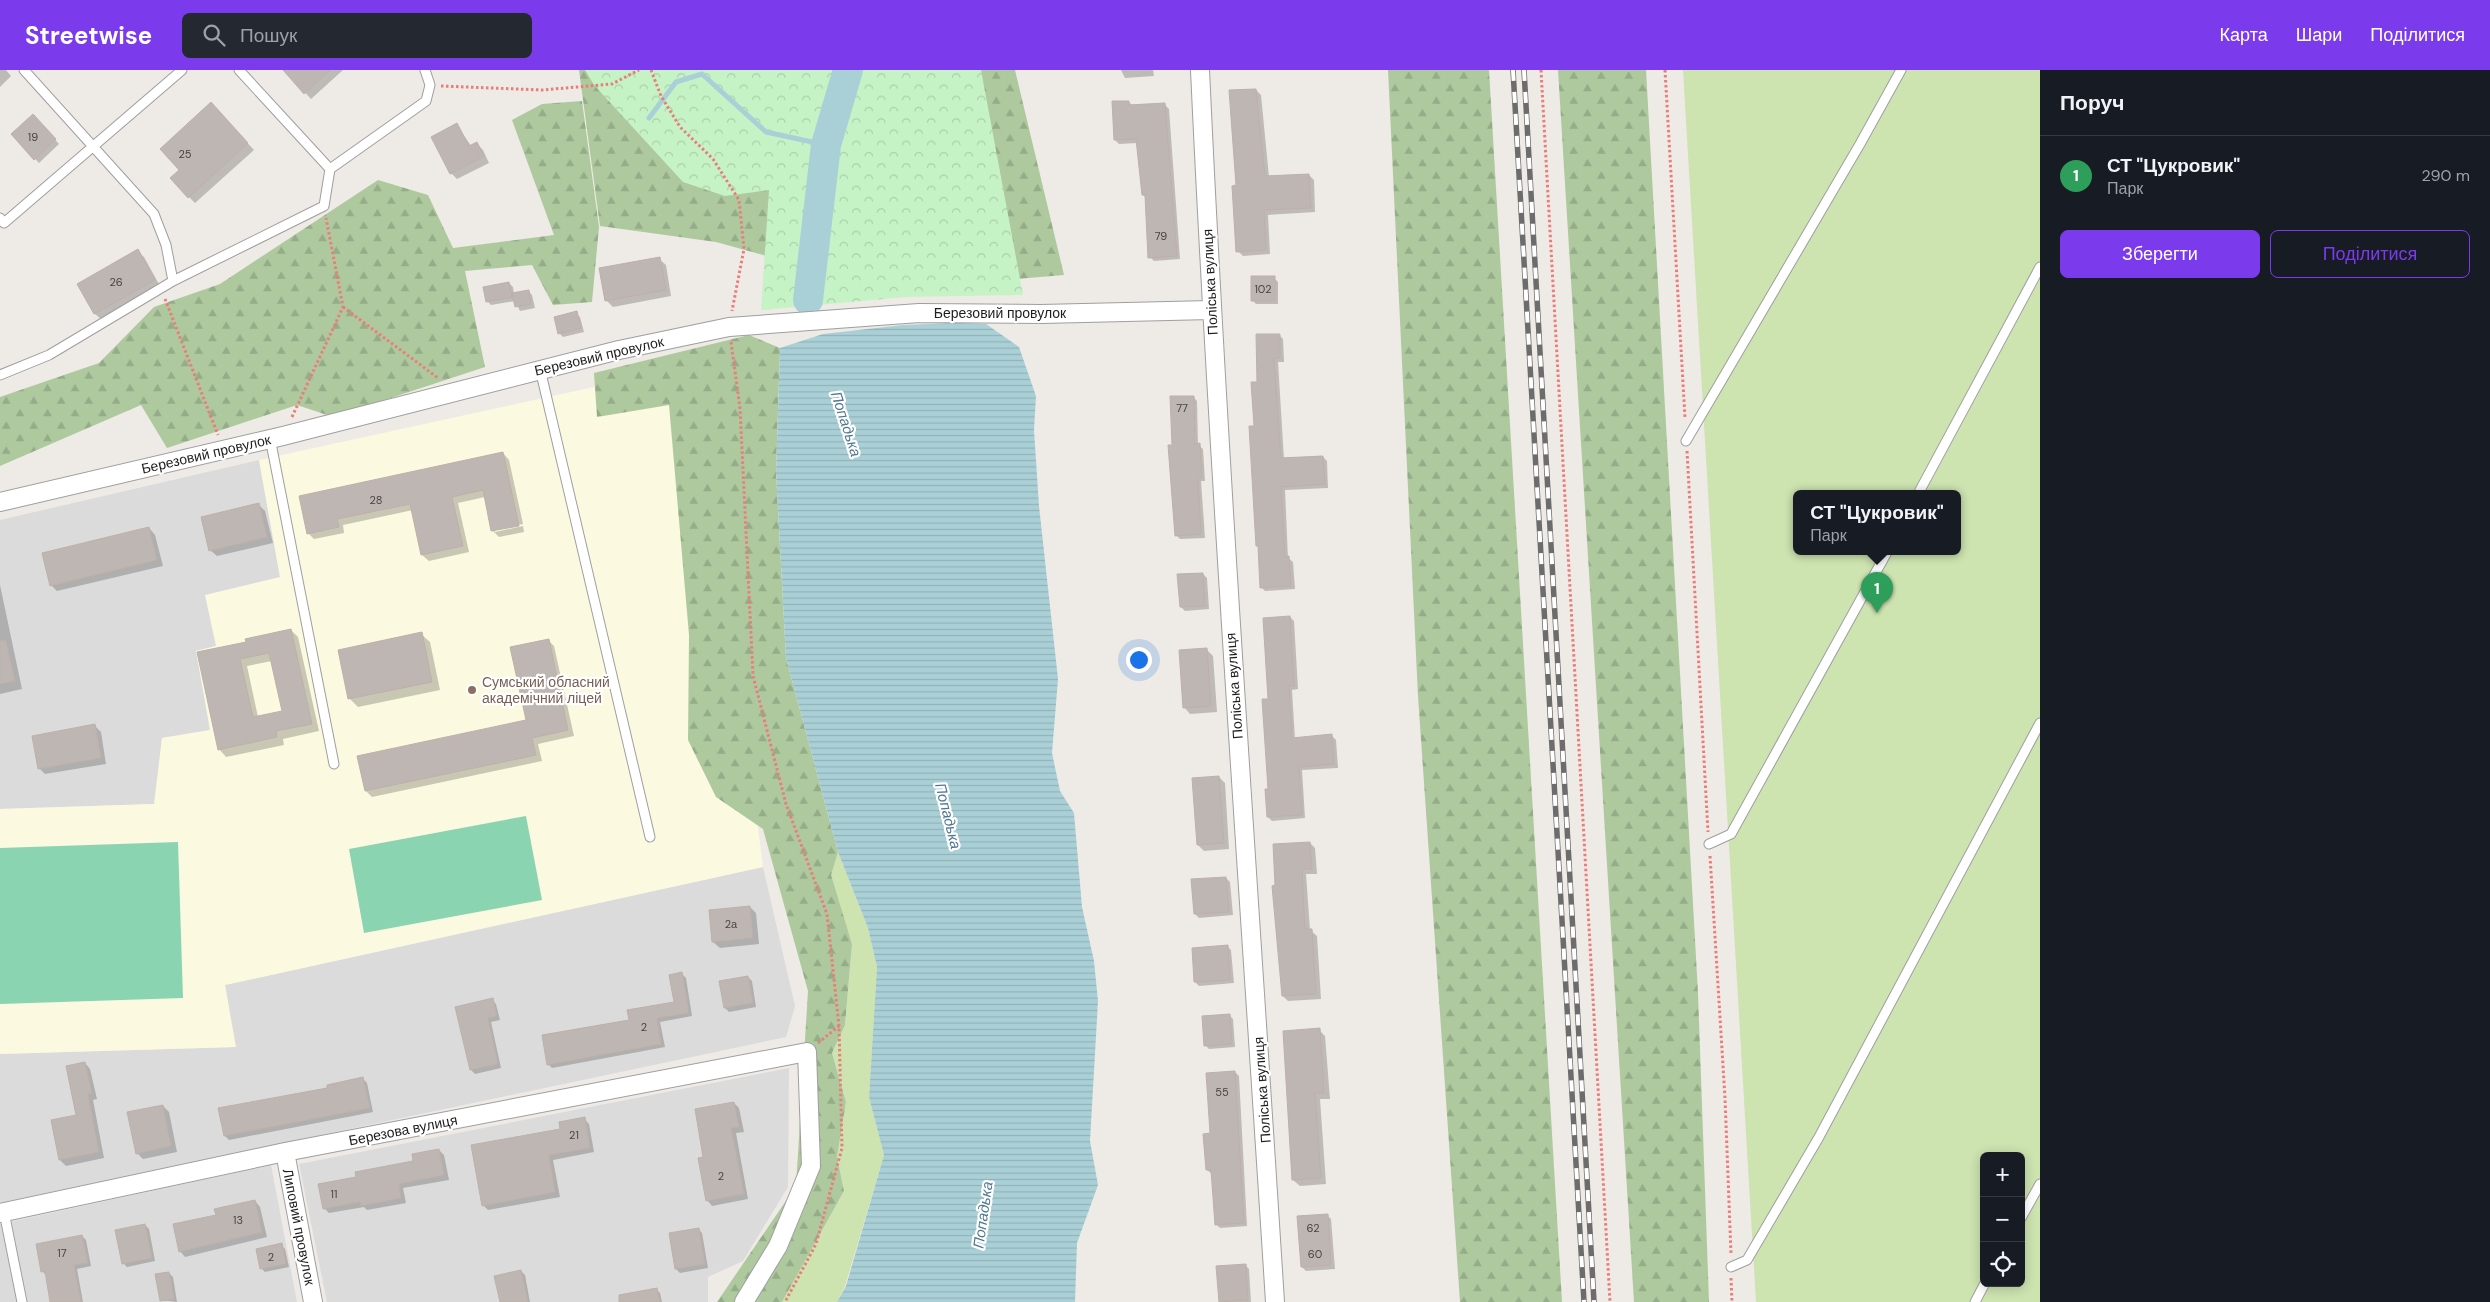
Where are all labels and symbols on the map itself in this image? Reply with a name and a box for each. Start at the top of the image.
house number: 19 [28,130,38,144]
house number: 25 [178,147,192,161]
street label: Поліська вулиця [1198,228,1222,336]
house number: 79 [1155,229,1167,243]
house number: 26 [109,275,123,289]
house number: 102 [1254,282,1272,296]
street label: Березовий провулок [934,304,1067,322]
street label: Березовий провулок [533,332,666,380]
water label: Попадька [826,389,866,459]
house number: 77 [1176,401,1188,415]
street label: Березовий провулок [140,430,273,478]
house number: 28 [370,493,382,507]
pin: 1 [1861,572,1893,613]
street label: Поліська вулиця [1221,632,1247,740]
your location [1126,647,1152,673]
place label: Сумський обласний академічний ліцей [482,673,610,707]
marker: Сумський обласний академічний ліцей [466,684,478,696]
water label: Попадька [930,781,966,851]
house number: 2а [725,917,738,931]
house number: 2 [641,1020,647,1034]
street label: Поліська вулиця [1249,1036,1275,1144]
house number: 55 [1215,1085,1229,1099]
street label: Березова вулиця [347,1111,459,1149]
house number: 21 [569,1128,579,1142]
street label: Липовий провулок [279,1167,319,1288]
house number: 2 [718,1169,724,1183]
water label: Попадька [968,1180,998,1250]
house number: 11 [331,1187,337,1201]
house number: 13 [233,1213,243,1227]
house number: 62 [1307,1221,1319,1235]
house number: 17 [57,1246,67,1260]
house number: 60 [1308,1247,1322,1261]
house number: 2 [268,1250,274,1264]

